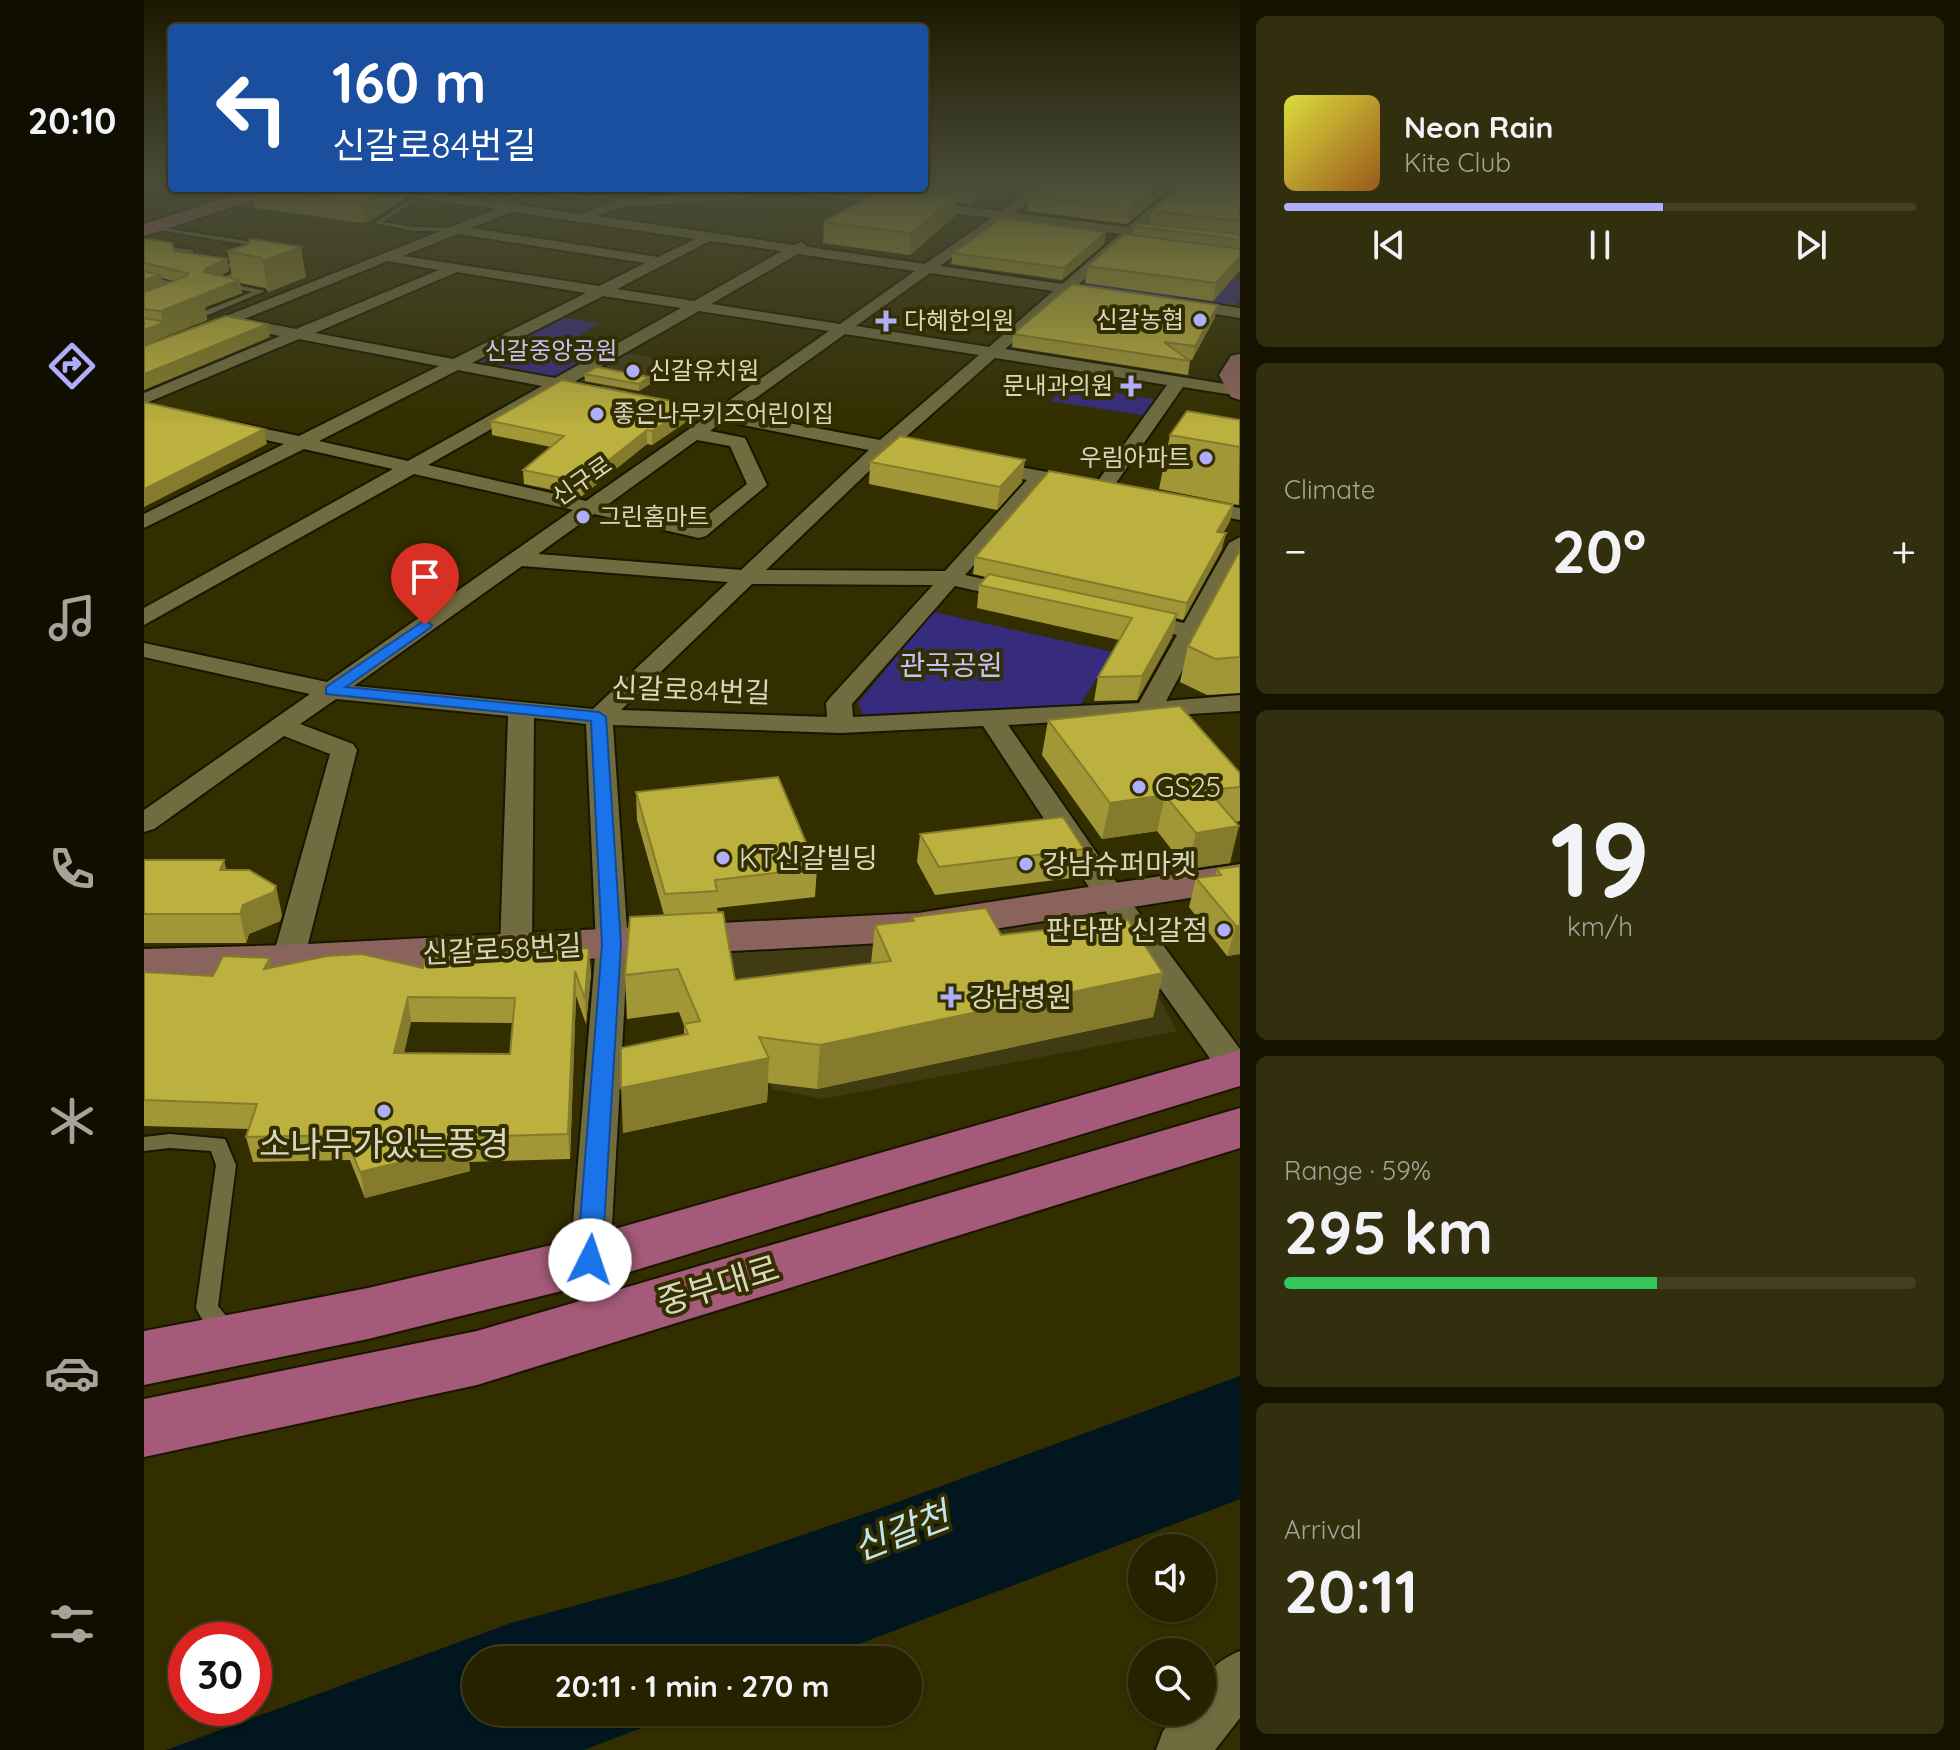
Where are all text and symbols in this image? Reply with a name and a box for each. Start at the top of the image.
text: 160 m [332,47,486,117]
icon: left [200,56,304,160]
text: 20:10 [28,98,116,143]
text: Neon Rain [1404,108,1553,146]
text: 신갈로84번길 [332,122,536,167]
text: Kite Club [1404,146,1511,179]
icon: previous [1367,223,1411,267]
icon: pause [1578,223,1622,267]
icon: next [1789,223,1833,267]
place label: 신갈농협 [1096,304,1184,334]
place label: 다혜한의원 [904,305,1014,335]
marker: 다혜한의원 [875,310,897,332]
marker: 신갈농협 [1191,311,1209,329]
park label: 신갈중앙공원 [485,335,617,365]
icon: directions [44,338,100,394]
place label: 신갈유치원 [649,355,759,385]
marker: 신갈유치원 [624,362,642,380]
place label: 문내과의원 [1003,370,1113,400]
marker: 문내과의원 [1120,375,1142,397]
place label: 좋은나무키즈어린이집 [613,398,834,428]
marker: 좋은나무키즈어린이집 [588,405,606,423]
place label: 우림아파트 [1080,442,1190,472]
street label: 신구로 [546,449,617,511]
marker: 우림아파트 [1197,449,1215,467]
text: Climate [1284,473,1375,506]
place label: 그린홈마트 [599,501,709,531]
marker: 그린홈마트 [574,508,592,526]
text: 20° [1552,513,1646,588]
text: − [1284,523,1307,578]
text: + [1891,523,1916,578]
pin [391,543,459,625]
icon: arrive [403,555,447,599]
icon: music [44,590,100,646]
park label: 관곡공원 [899,647,1003,682]
street label: 신갈로84번길 [611,669,771,710]
place label: GS25 [1155,769,1221,804]
marker: GS25 [1130,778,1148,796]
text: 19 [1550,793,1650,923]
place label: KT신갈빌딩 [739,840,878,875]
icon: phone [44,841,100,897]
place label: 강남슈퍼마켓 [1042,846,1197,881]
marker: KT신갈빌딩 [714,849,732,867]
marker: 강남슈퍼마켓 [1017,855,1035,873]
text: km/h [1567,910,1633,943]
place label: 판다팜 신갈점 [1046,912,1208,947]
marker: 판다팜 신갈점 [1215,921,1233,939]
street label: 신갈로58번길 [422,927,582,970]
place label: 강남병원 [969,979,1072,1014]
marker: 강남병원 [940,986,962,1008]
icon: climate [44,1093,100,1149]
marker: 소나무가있는풍경 [375,1102,393,1120]
place label: 소나무가있는풍경 [259,1122,509,1165]
text: Range · 59% [1284,1154,1431,1187]
text: 295 km [1284,1194,1493,1269]
position arrow [548,1218,632,1302]
street label: 중부대로 [652,1246,784,1323]
icon: car [44,1345,100,1401]
water label: 신갈천 [846,1490,959,1569]
text: Arrival [1284,1513,1362,1546]
map controls [1128,1534,1216,1726]
button: sound [1128,1534,1216,1622]
text: 20:11 [1284,1553,1418,1628]
icon: filters [44,1596,100,1652]
speed limit sign: 30 [168,1622,272,1726]
button: search [1128,1638,1216,1726]
text: 20:11 · 1 min · 270 m [555,1667,829,1705]

